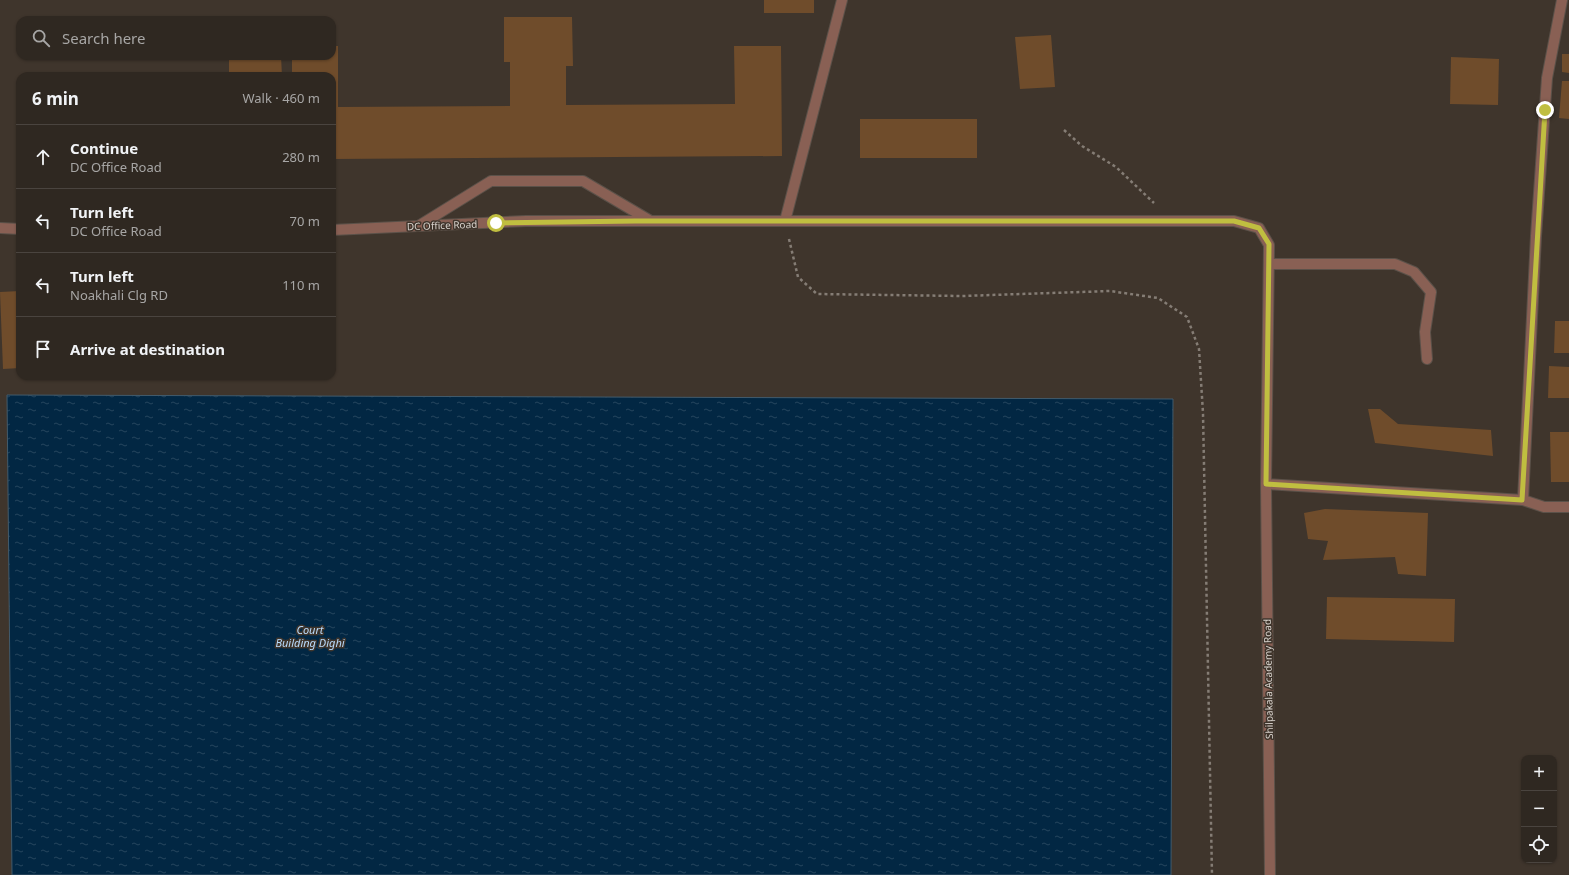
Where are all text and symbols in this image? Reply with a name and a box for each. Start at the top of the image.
search box [16,16,336,60]
icon: search [30,27,52,49]
text: Search here [62,28,145,48]
text: 6 min [32,87,79,110]
text: Walk · 460 m [242,89,320,107]
route end [1536,101,1554,119]
text: Continue [70,138,138,158]
icon: ahead [32,146,54,168]
text: 280 m [282,148,320,166]
text: DC Office Road [70,158,162,176]
text: Turn left [70,202,134,222]
icon: left [32,210,54,232]
text: 70 m [290,212,320,230]
route start [487,214,505,232]
street label: DC Office Road [406,217,478,233]
text: DC Office Road [70,222,162,240]
text: Turn left [70,266,134,286]
icon: left [32,274,54,296]
text: 110 m [282,276,320,294]
text: Noakhali Clg RD [70,286,168,304]
icon: arrive [32,338,54,360]
text: Arrive at destination [70,339,225,359]
street label: Shilpakala Academy Road [1260,619,1276,739]
water label: Court Building Dighi [275,622,345,650]
map controls [1521,755,1557,863]
button: + [1521,755,1557,791]
button: − [1521,791,1557,827]
button: locate [1521,827,1557,863]

